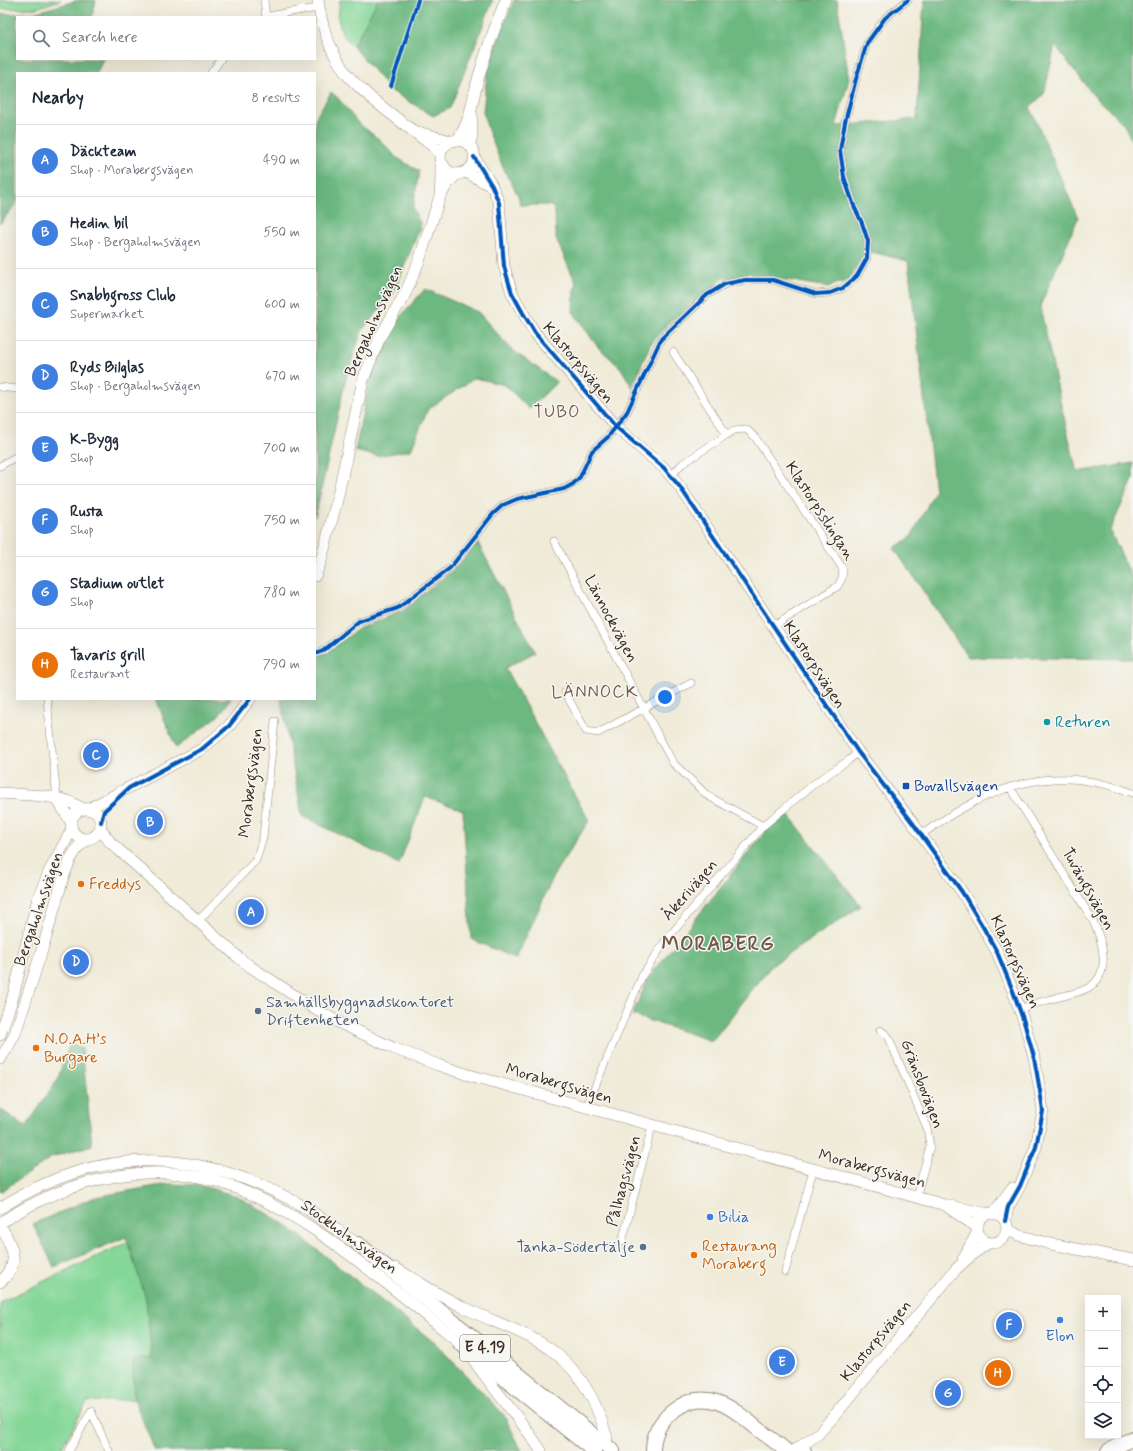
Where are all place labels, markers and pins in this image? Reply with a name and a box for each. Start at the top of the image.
place label: Returen [1055,712,1111,733]
marker: Returen [1042,717,1052,727]
pin: C [83,740,109,770]
place label: Bovallsvägen [914,776,998,797]
marker: Bovallsvägen [901,781,911,791]
pin: B [137,807,163,837]
place label: Freddys [89,874,141,895]
marker: Freddys [76,879,86,889]
pin: A [238,897,264,927]
pin: D [63,947,89,977]
place label: Samhällsbyggnadskontoret Driftenheten [266,992,455,1031]
marker: Samhällsbyggnadskontoret Driftenheten [253,1006,263,1016]
place label: N.O.A.H’s Burgare [44,1029,107,1069]
marker: N.O.A.H’s Burgare [31,1043,41,1053]
place label: Bilia [718,1207,749,1228]
marker: Bilia [705,1212,715,1222]
place label: Restaurang Moraberg [702,1236,777,1276]
place label: Tanka-Södertälje [516,1237,635,1258]
marker: Tanka-Södertälje [638,1242,648,1252]
marker: Restaurang Moraberg [689,1250,699,1260]
pin: F [996,1310,1022,1340]
marker: Elon [1055,1315,1065,1325]
place label: Elon [1046,1326,1074,1347]
pin: E [769,1347,795,1377]
pin: H [985,1358,1011,1388]
pin: G [935,1378,961,1408]

